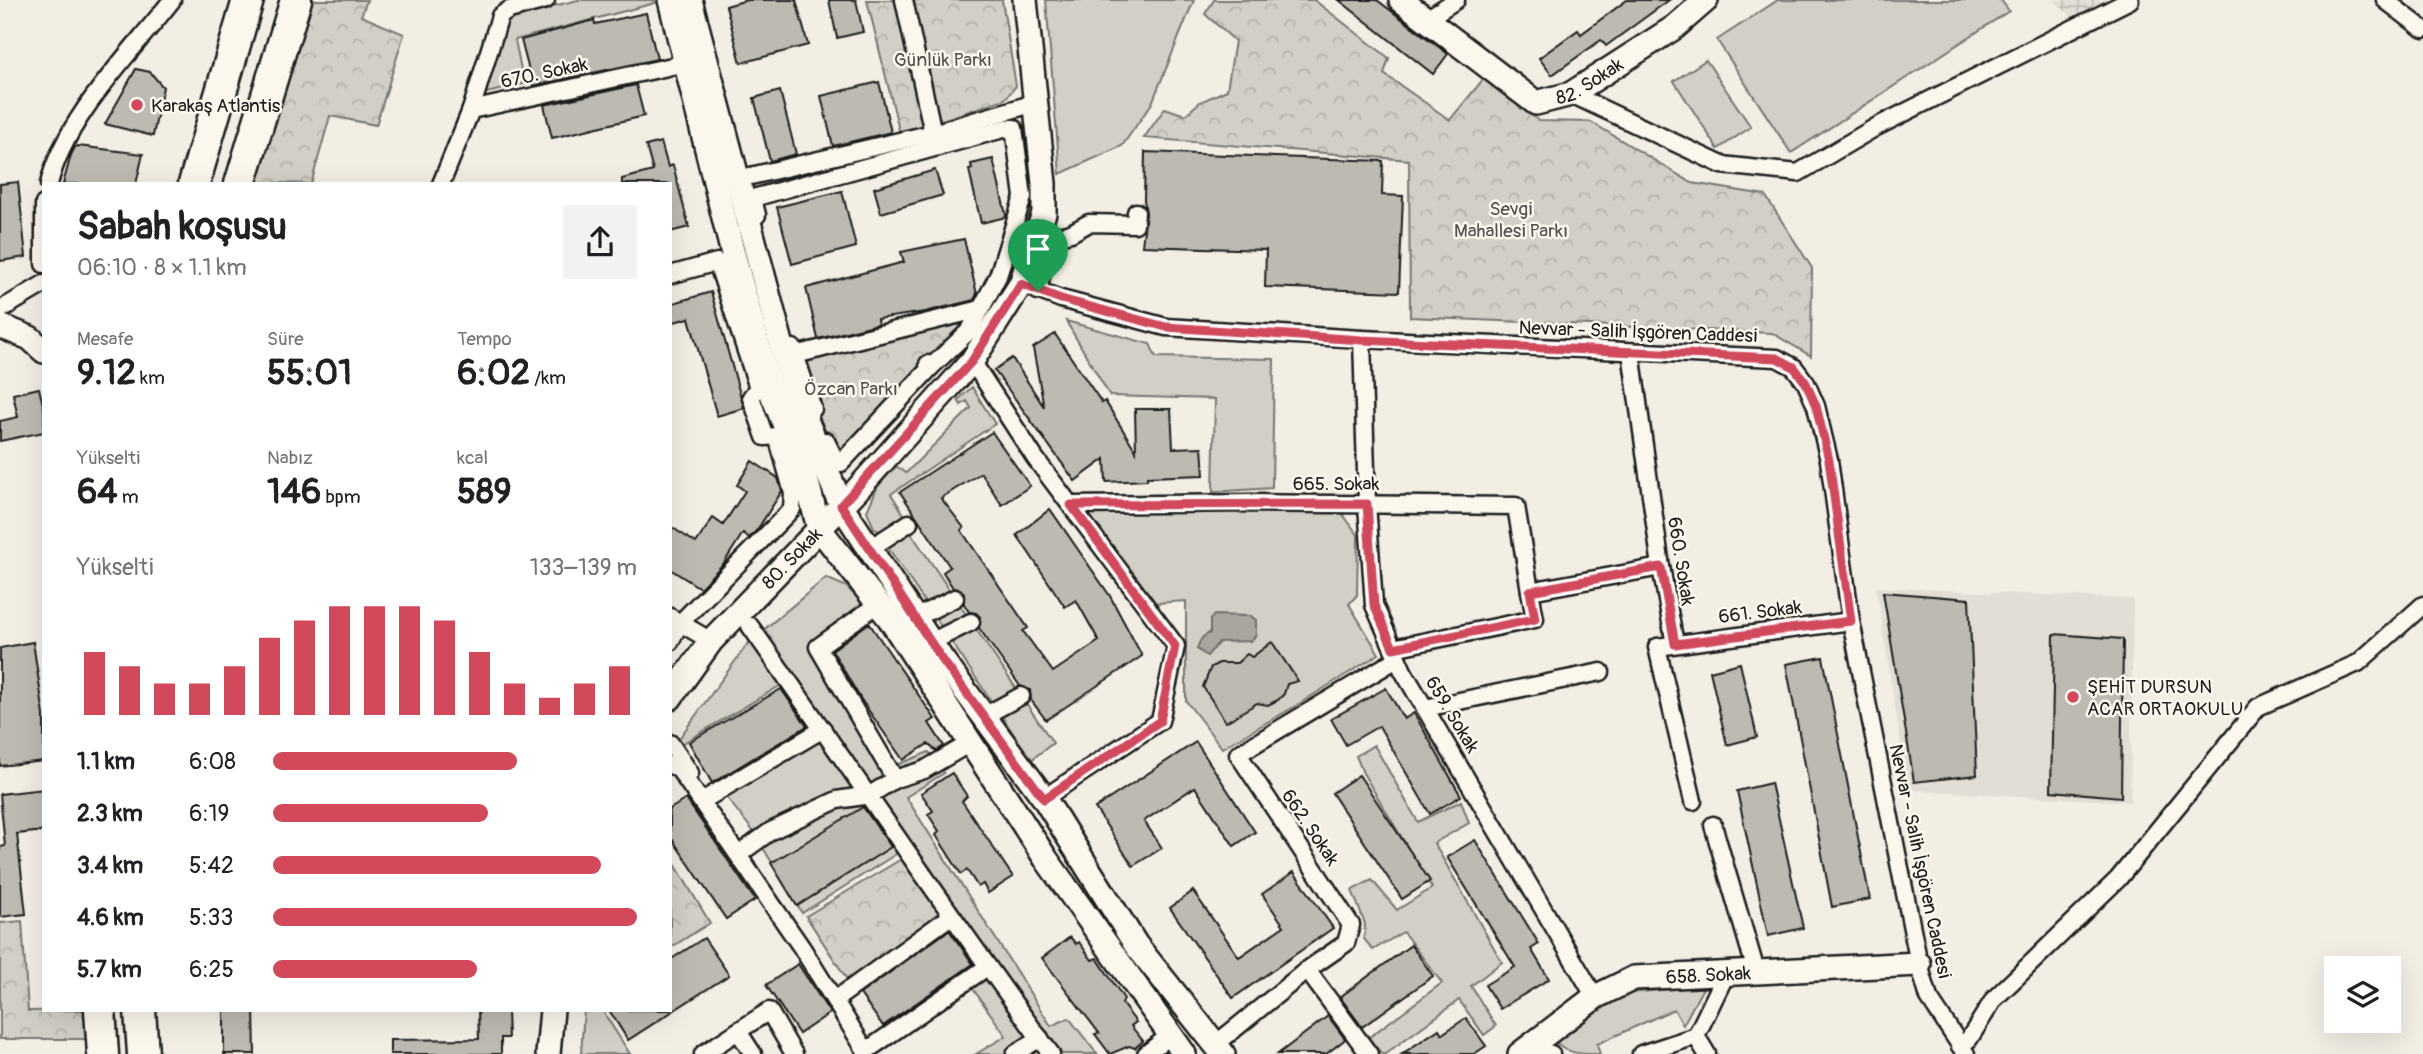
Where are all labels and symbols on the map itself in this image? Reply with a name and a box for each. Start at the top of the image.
park label: Günlük Parkı [894,48,992,72]
street label: 670. Sokak [499,52,590,94]
street label: 82. Sokak [1554,53,1628,110]
place label: Karakaş Atlantis [151,94,281,118]
marker: Karakaş Atlantis [129,97,145,113]
park label: Sevgi Mahallesi Parkı [1454,197,1568,243]
pin [1008,219,1068,291]
street label: Nevvar - Salih İşgören Caddesi [1518,316,1758,348]
park label: Özcan Parkı [804,377,898,401]
street label: 665. Sokak [1293,472,1379,496]
street label: 660. Sokak [1662,515,1700,607]
street label: 80. Sokak [757,522,828,594]
street label: 661. Sokak [1717,595,1803,629]
street label: 659. Sokak [1420,672,1484,757]
place label: ŞEHİT DURSUN ACAR ORTAOKULU [2087,675,2243,721]
marker: ŞEHİT DURSUN ACAR ORTAOKULU [2065,689,2081,705]
street label: Nevvar - Salih İşgören Caddesi [1883,742,1957,980]
street label: 662. Sokak [1276,785,1344,870]
street label: 658. Sokak [1665,961,1752,989]

